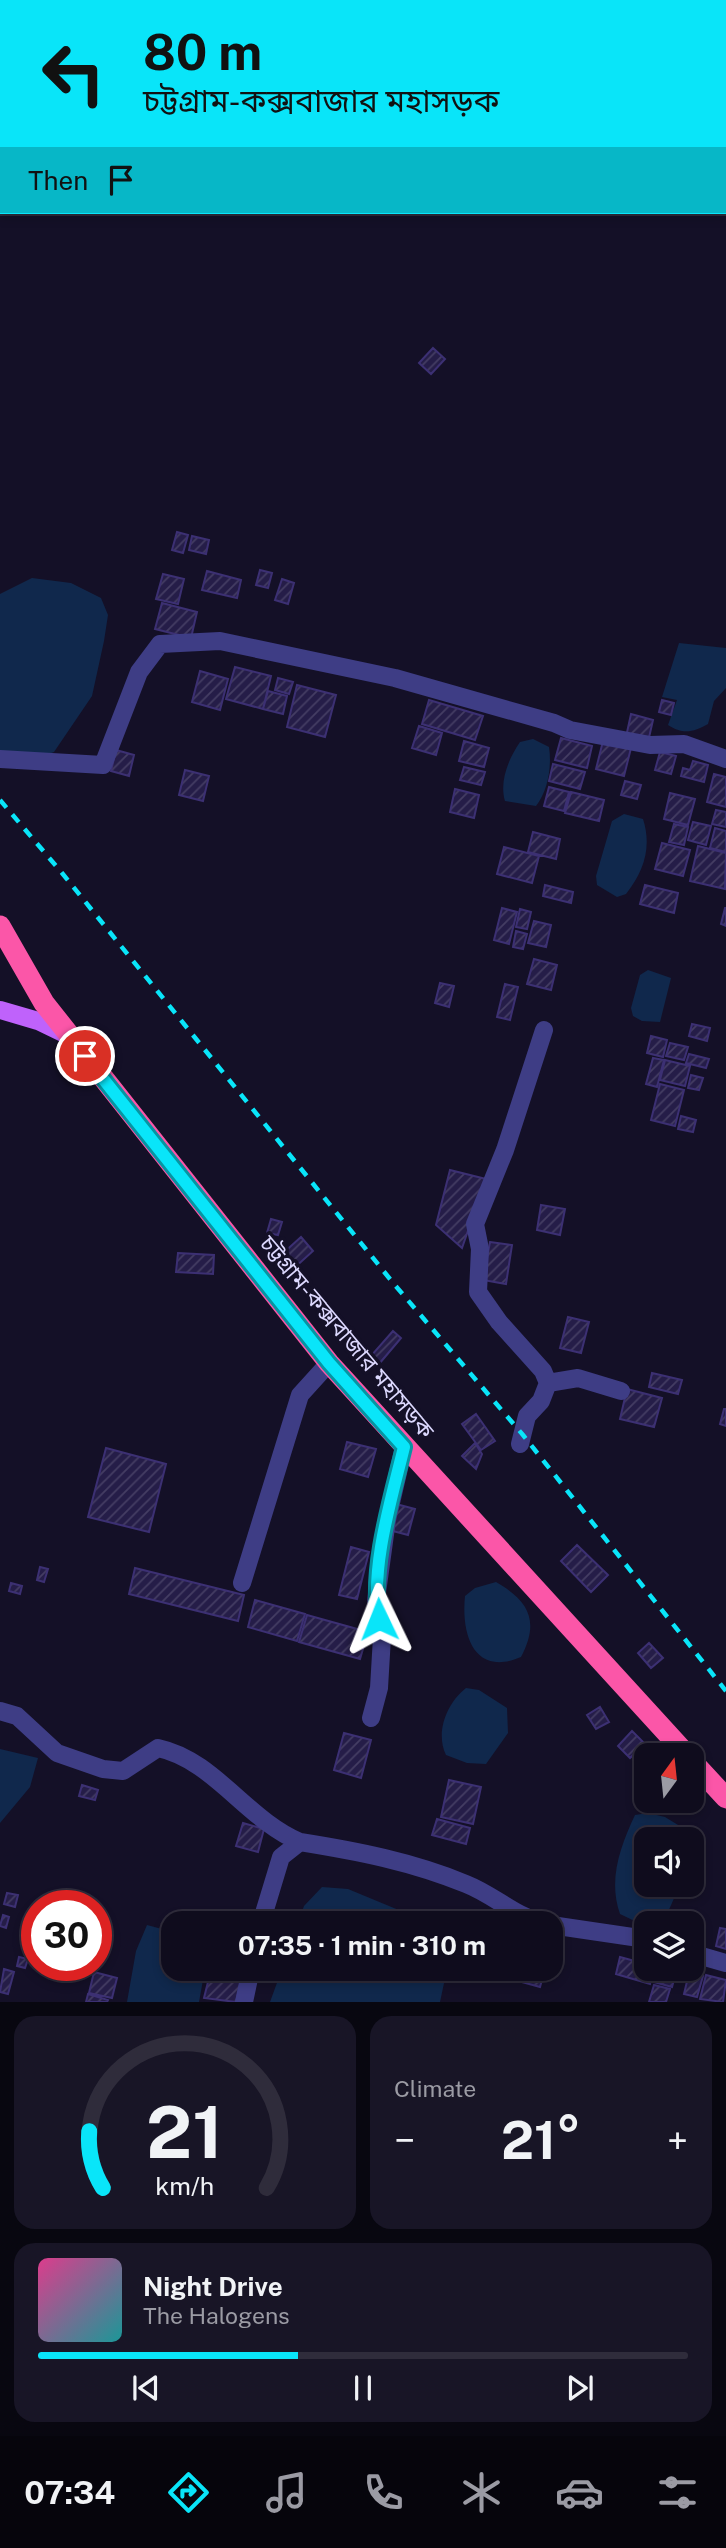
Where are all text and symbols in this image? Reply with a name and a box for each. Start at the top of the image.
text: 80 m [143,23,262,81]
icon: left [28,28,119,119]
text: চট্টগ্রাম-কক্সবাজার মহাসড়ক [143,82,499,119]
icon: arrive [102,161,140,199]
text: Then [28,165,88,196]
pin [55,1026,115,1086]
icon: arrive [66,1037,104,1075]
street label: চট্টগ্রাম-কক্সবাজার মহাসড়ক [254,1229,440,1444]
position arrow [342,1582,416,1656]
north arrow [634,1743,704,1813]
map controls [634,1743,704,1981]
button: sound [634,1827,704,1897]
speed limit sign: 30 [21,1890,112,1981]
button: layers [634,1911,704,1981]
text: 07:35 · 1 min · 310 m [238,1930,486,1961]
text: Climate [394,2075,476,2102]
text: 21 [146,2090,224,2175]
text: 21° [501,2110,581,2171]
text: − [394,2118,415,2163]
text: + [667,2118,688,2163]
text: km/h [156,2171,214,2201]
text: Night Drive [143,2271,283,2302]
text: The Halogens [143,2302,290,2329]
icon: previous [127,2369,165,2407]
icon: pause [344,2369,382,2407]
icon: next [561,2369,599,2407]
icon: directions [164,2468,213,2517]
icon: music [262,2468,311,2517]
icon: phone [359,2468,408,2517]
icon: climate [457,2468,506,2517]
icon: car [555,2468,604,2517]
icon: filters [653,2468,702,2517]
text: 07:34 [24,2474,115,2511]

